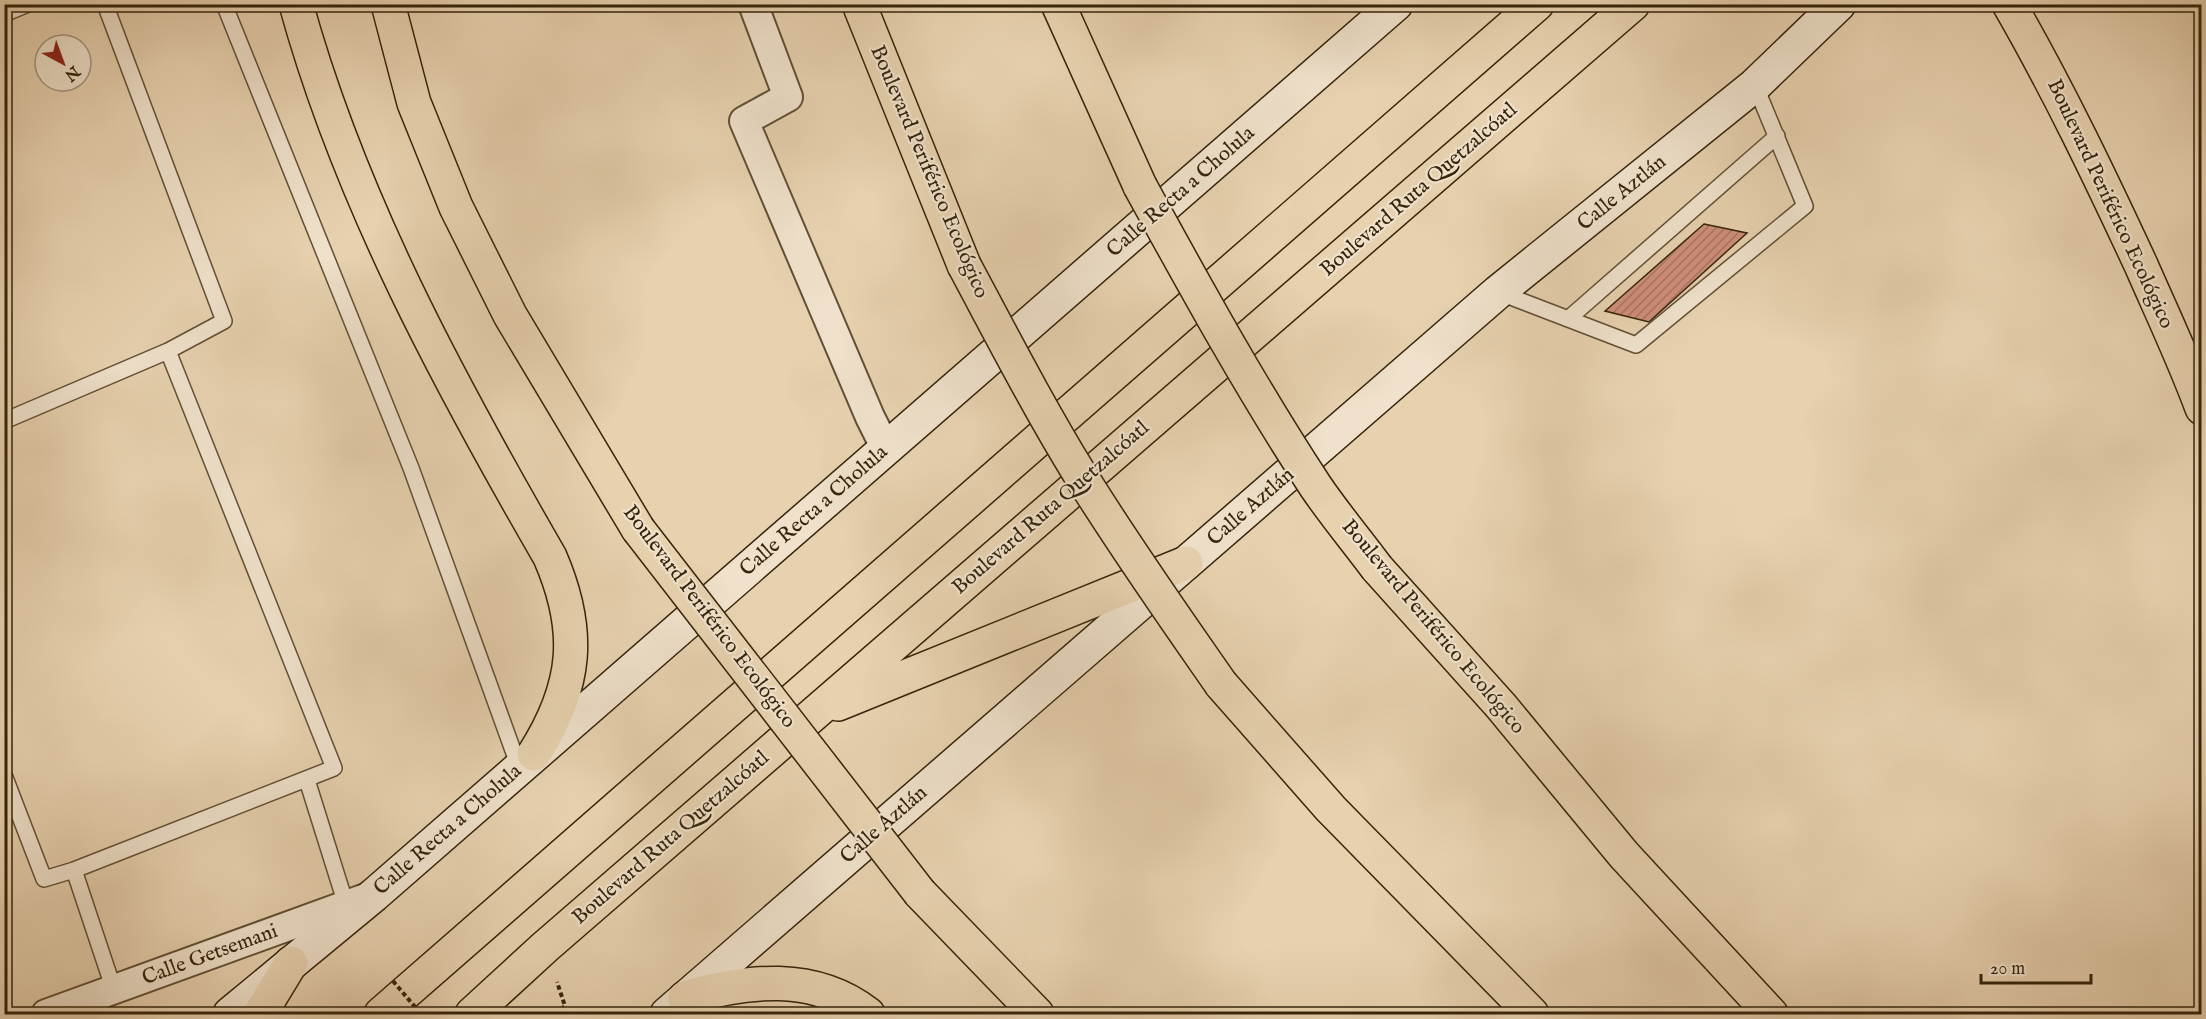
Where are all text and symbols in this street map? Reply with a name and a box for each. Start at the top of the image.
north arrow [33,33,93,93]
street label: Boulevard Periférico Ecológico [863,41,995,303]
text: N [60,60,84,85]
street label: Boulevard Periférico Ecológico [2040,75,2180,333]
street label: Boulevard Ruta Quetzalcóatl [1315,97,1523,283]
street label: Calle Recta a Cholula [1101,120,1261,264]
street label: Calle Aztlán [1572,149,1672,237]
street label: Boulevard Ruta Quetzalcóatl [947,415,1155,601]
street label: Calle Recta a Cholula [734,439,894,583]
street label: Calle Aztlán [1202,462,1300,552]
street label: Boulevard Periférico Ecológico [616,500,802,734]
street label: Boulevard Periférico Ecológico [1335,514,1531,740]
street label: Boulevard Ruta Quetzalcóatl [567,745,775,931]
street label: Calle Recta a Cholula [368,758,528,902]
street label: Calle Aztlán [835,780,933,870]
street label: Calle Getsemani [138,918,282,992]
scale bar [1981,947,2090,985]
text: 20 m [1990,958,2025,981]

